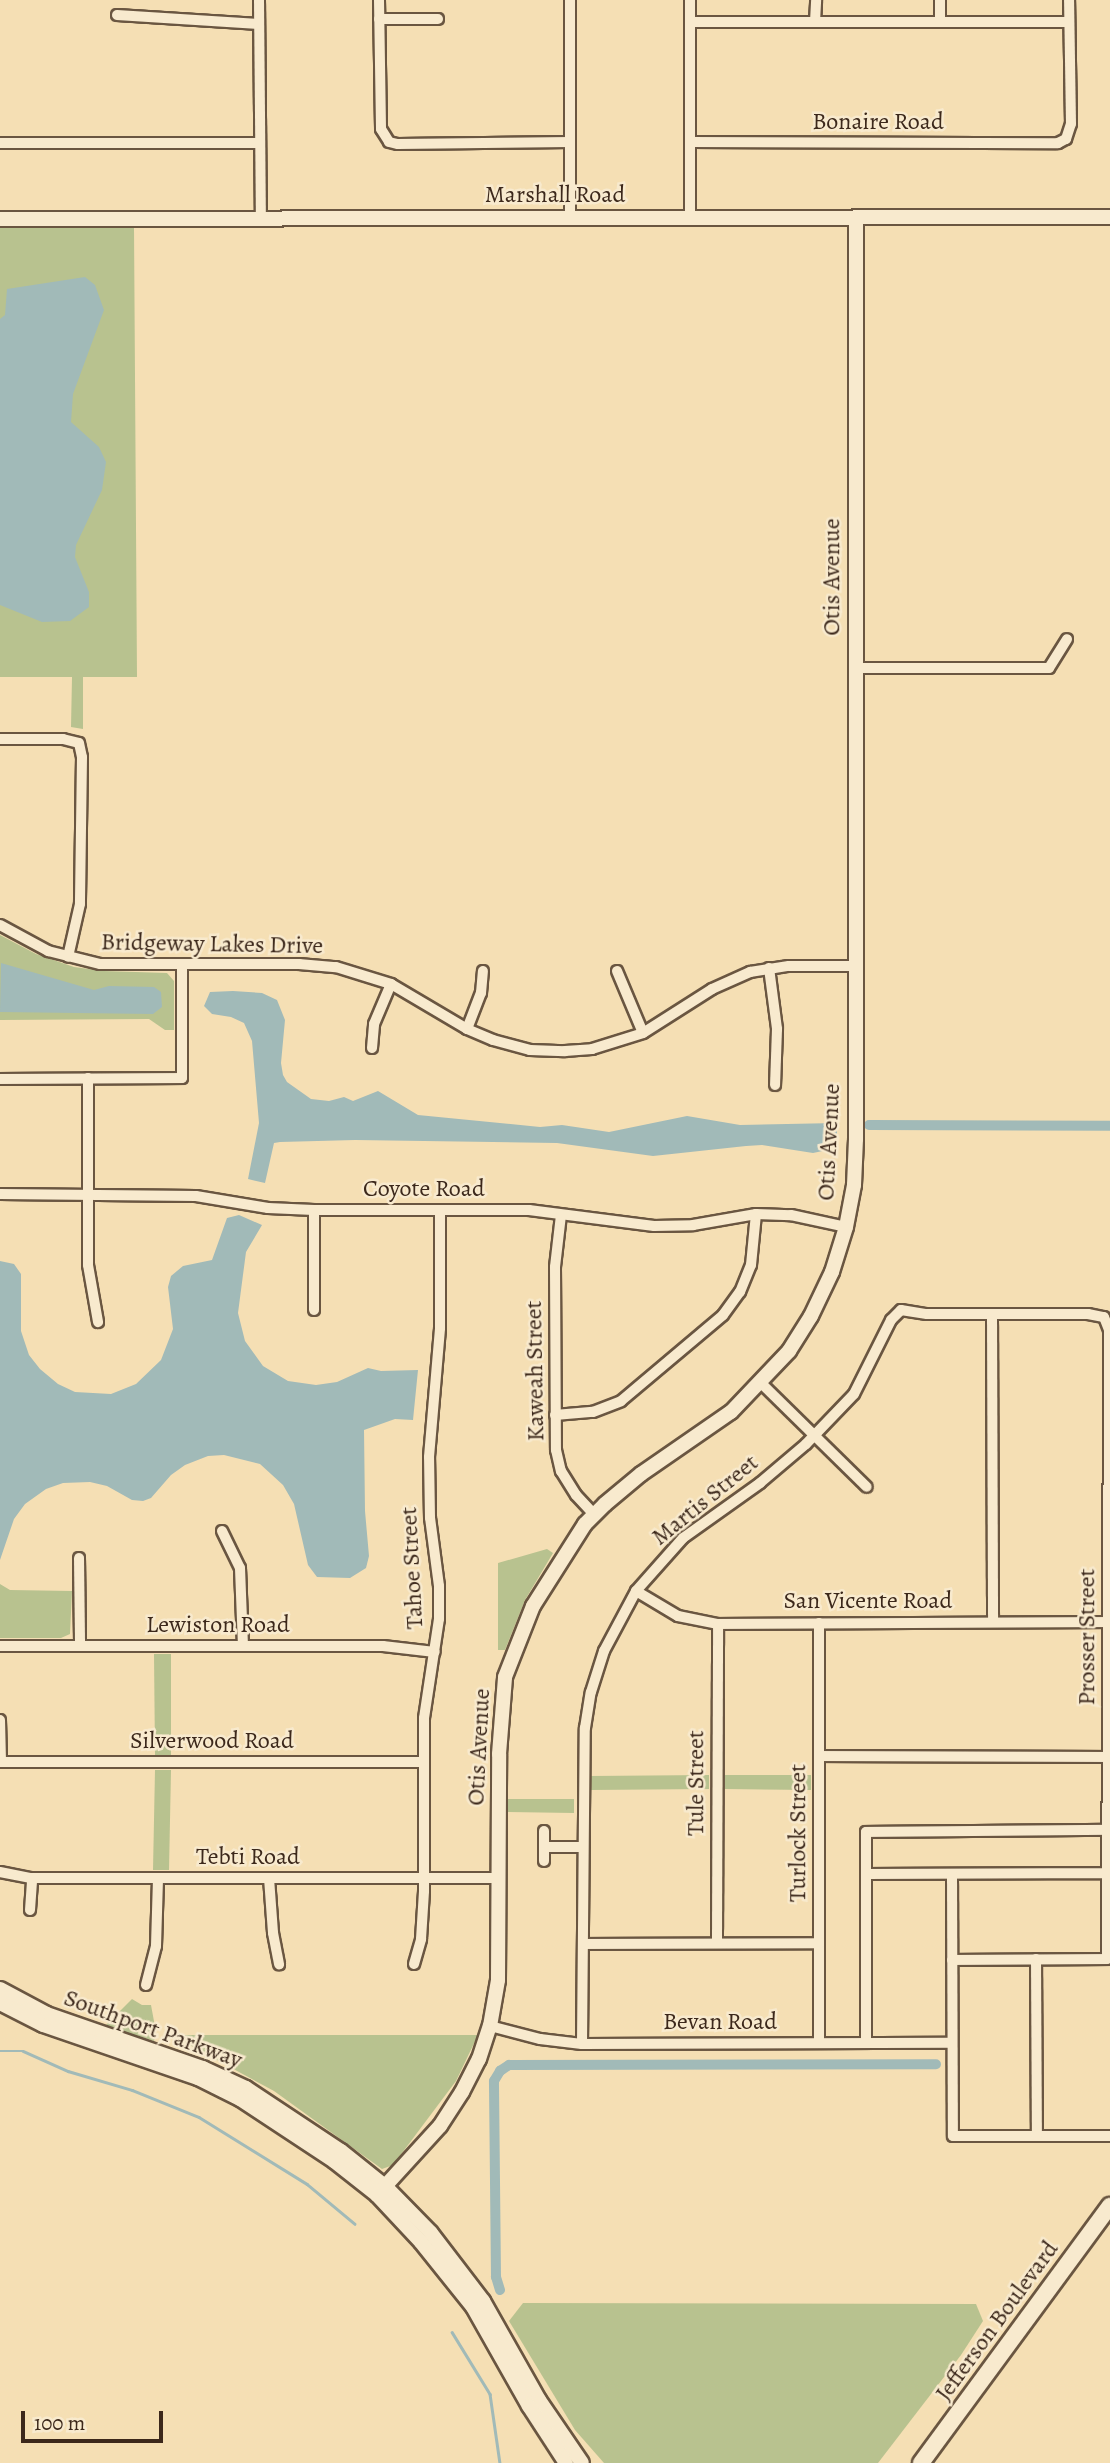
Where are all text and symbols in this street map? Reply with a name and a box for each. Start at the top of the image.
street label: Bonaire Road [812,108,944,136]
street label: Marshall Road [485,181,625,209]
street label: Otis Avenue [818,518,846,636]
street label: Bridgeway Lakes Drive [101,928,323,960]
street label: Otis Avenue [812,1083,846,1201]
street label: Coyote Road [363,1175,485,1203]
street label: Kaweah Street [519,1300,551,1442]
street label: Martis Street [646,1448,764,1552]
street label: Tahoe Street [394,1506,430,1630]
street label: Prosser Street [1073,1569,1101,1705]
street label: San Vicente Road [784,1587,952,1615]
street label: Lewiston Road [146,1611,290,1639]
street label: Otis Avenue [462,1688,496,1806]
street label: Silverwood Road [130,1727,294,1755]
street label: Tule Street [682,1730,710,1836]
street label: Turlock Street [784,1764,812,1902]
street label: Tebti Road [196,1843,300,1871]
street label: Southport Parkway [60,1983,246,2075]
street label: Bevan Road [663,2008,777,2036]
street label: Jefferson Boulevard [929,2235,1065,2407]
scale bar [24,2396,166,2440]
text: 100 m [34,2409,85,2437]

